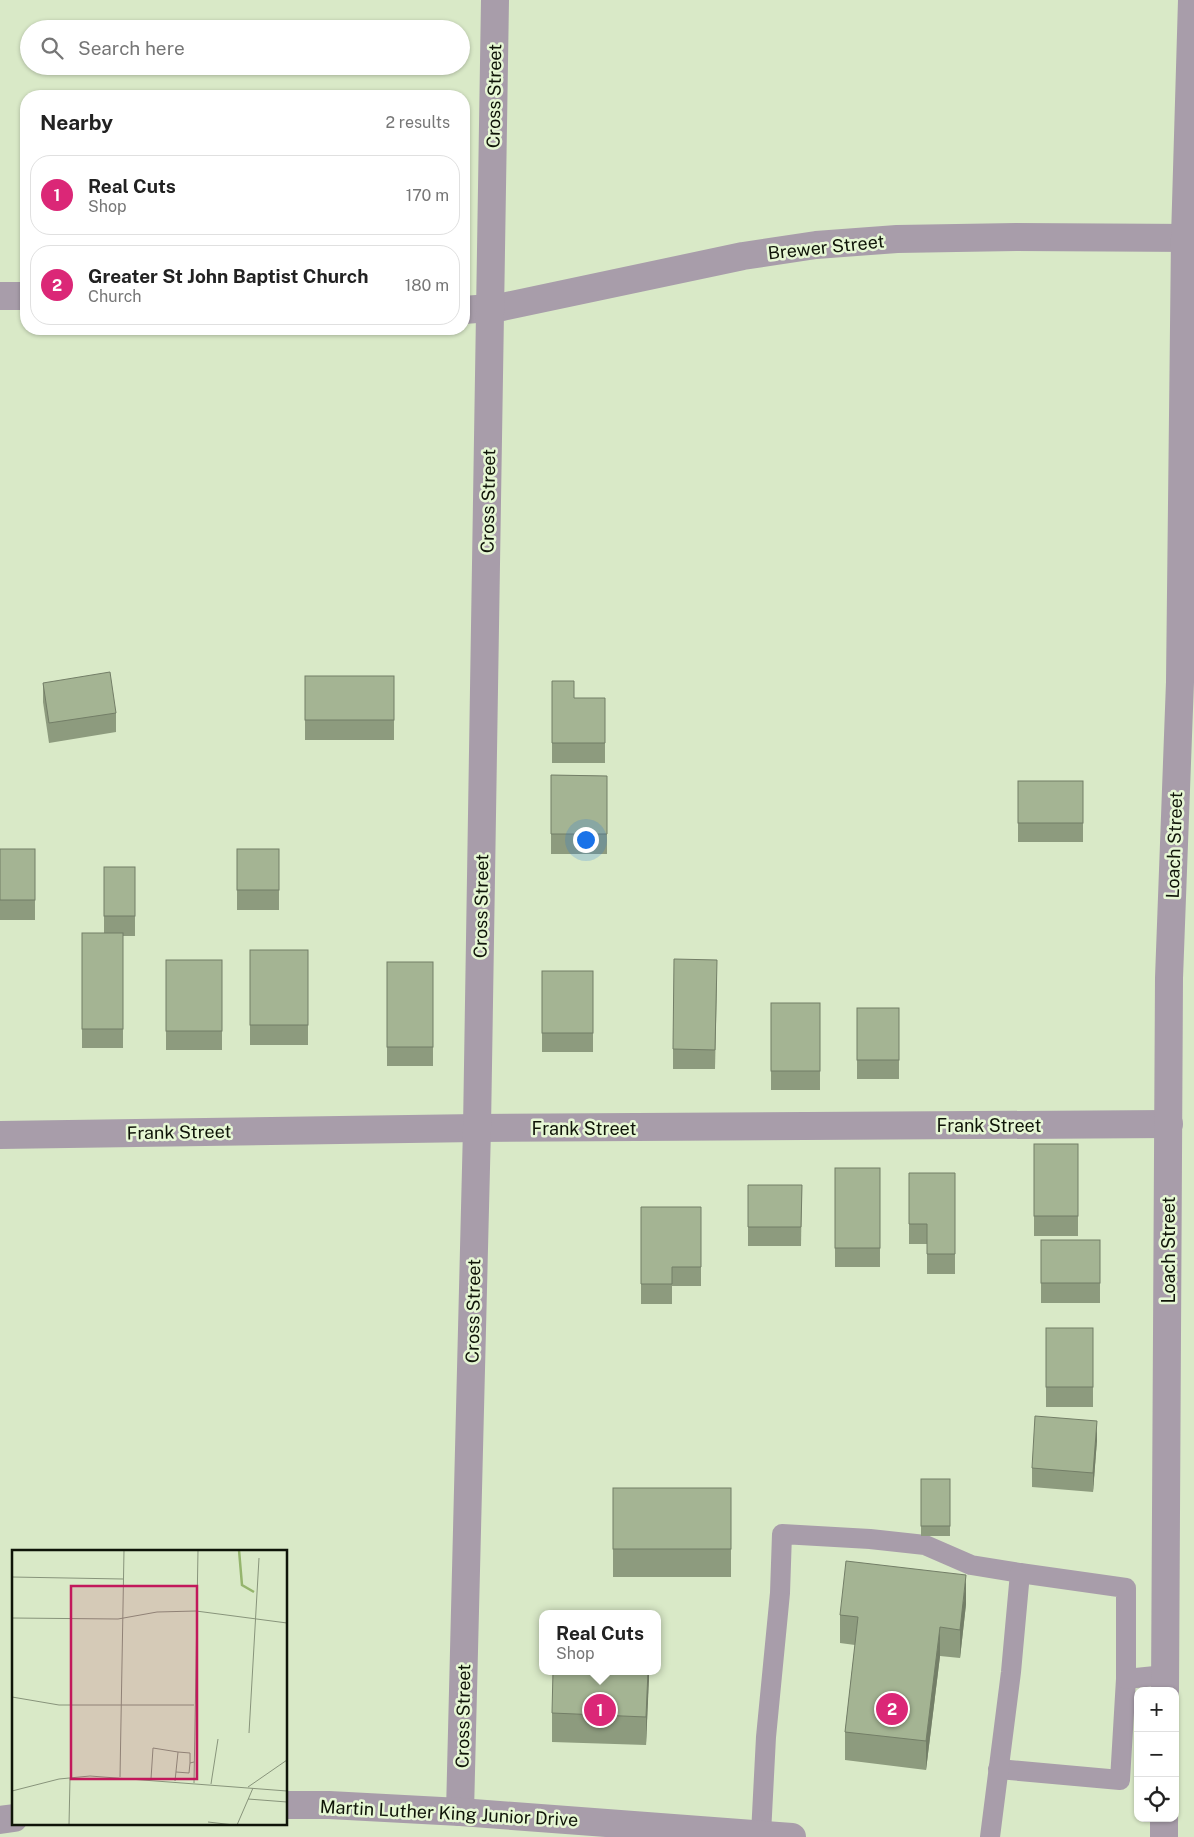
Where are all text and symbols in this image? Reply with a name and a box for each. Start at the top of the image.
search box [20,20,470,75]
icon: search [38,34,66,62]
text: Search here [78,37,185,59]
street label: Cross Street [483,44,505,148]
text: Nearby [40,110,113,135]
text: 2 results [385,113,450,132]
text: Real Cuts [88,175,176,197]
text: 1 [54,186,60,205]
text: 170 m [406,186,449,205]
text: Shop [88,197,127,216]
street label: Brewer Street [767,230,885,264]
text: Greater St John Baptist Church [88,265,368,287]
text: 2 [52,276,62,295]
text: 180 m [405,276,449,295]
text: Church [88,287,142,306]
street label: Cross Street [477,449,499,553]
street label: Loach Street [1162,791,1186,899]
your location [573,827,599,853]
street label: Cross Street [470,854,492,958]
street label: Frank Street [937,1115,1041,1136]
street label: Frank Street [532,1118,636,1139]
street label: Frank Street [126,1121,232,1143]
street label: Loach Street [1158,1196,1179,1304]
street label: Cross Street [462,1259,484,1363]
inset map [12,1550,288,1824]
popup [539,1610,661,1675]
text: Real Cuts [556,1622,644,1644]
text: Shop [556,1644,595,1663]
street label: Cross Street [452,1664,474,1768]
map controls [1134,1687,1179,1822]
button: + [1134,1687,1179,1732]
pin: 2 [876,1690,908,1728]
pin: 1 [584,1691,616,1729]
button: − [1134,1732,1179,1777]
button: locate [1134,1777,1179,1822]
street label: Martin Luther King Junior Drive [319,1796,579,1830]

